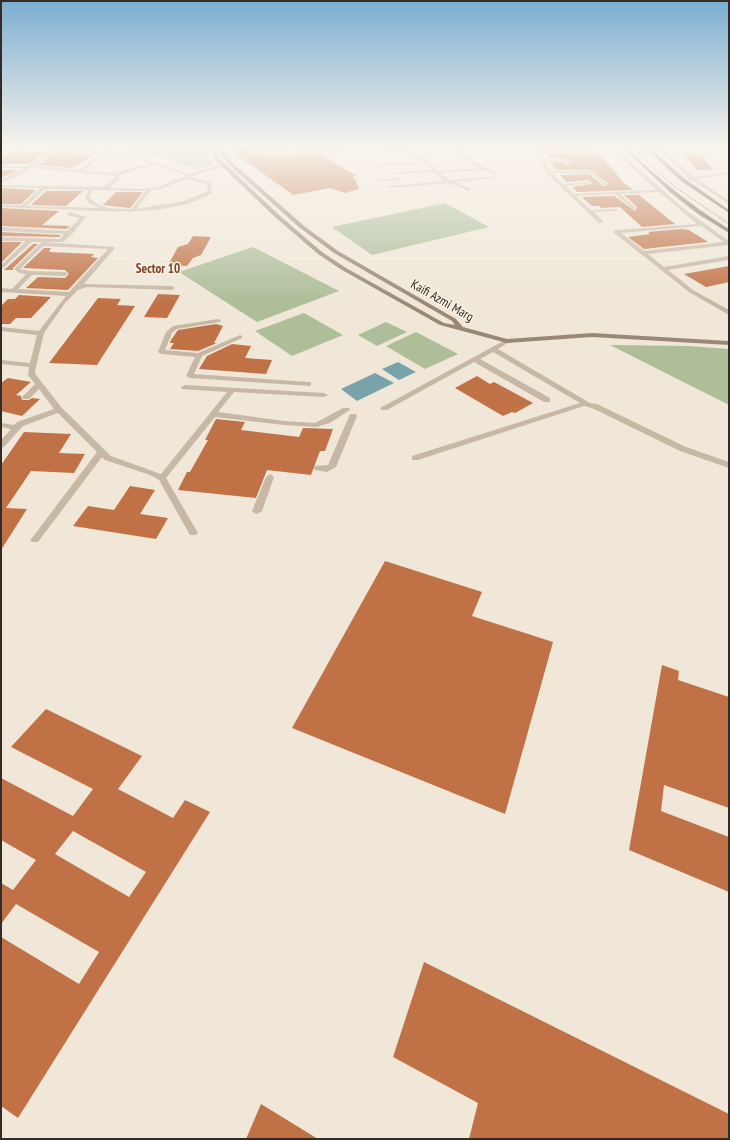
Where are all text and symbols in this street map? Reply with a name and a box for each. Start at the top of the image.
district label: Sector 10 [136,261,180,277]
street label: Kaifi Azmi Marg [408,277,476,325]

